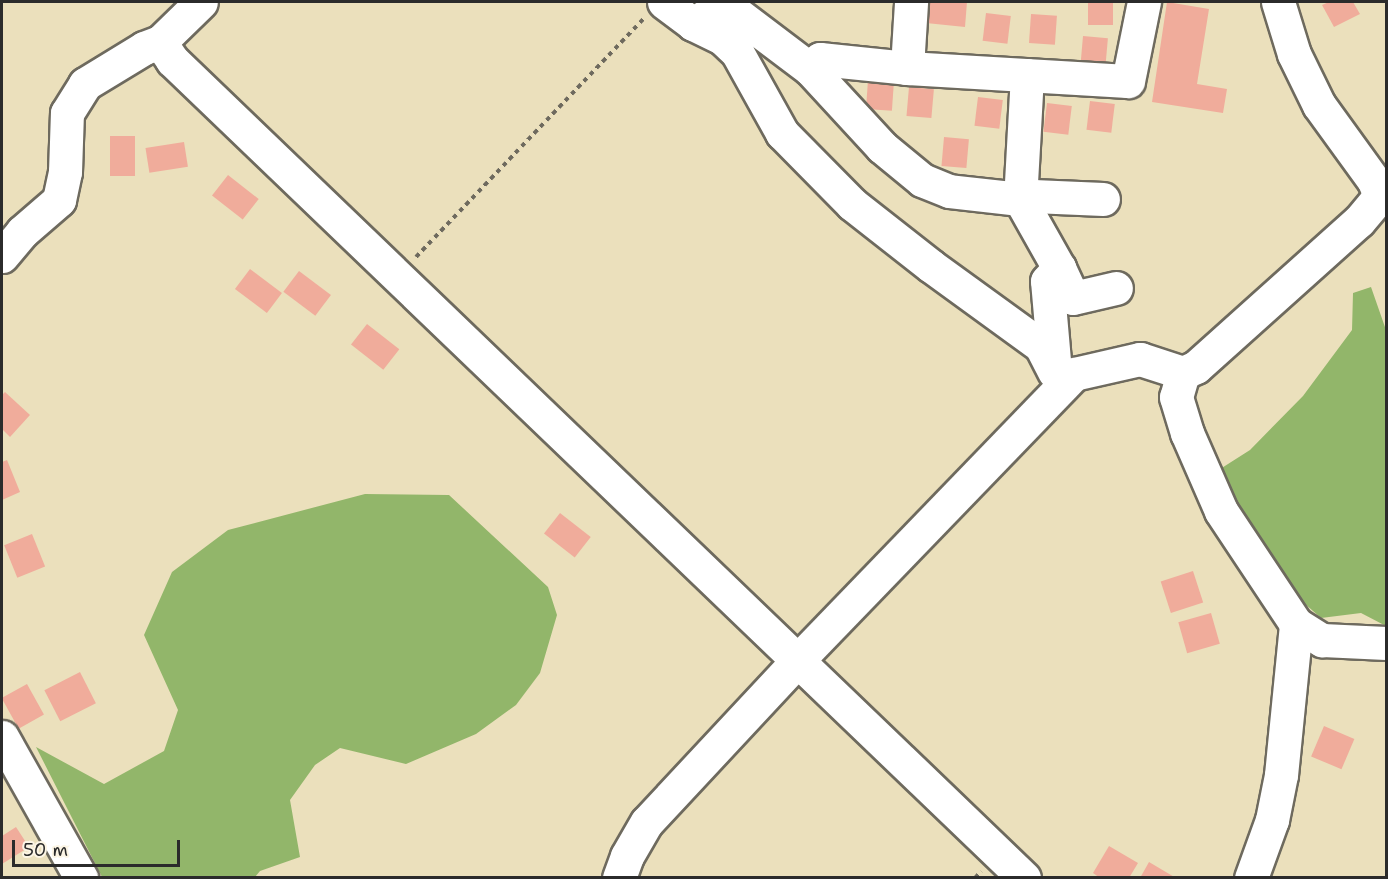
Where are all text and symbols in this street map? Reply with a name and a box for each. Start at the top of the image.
scale bar [15,828,183,866]
text: 50 m [23,838,68,862]

